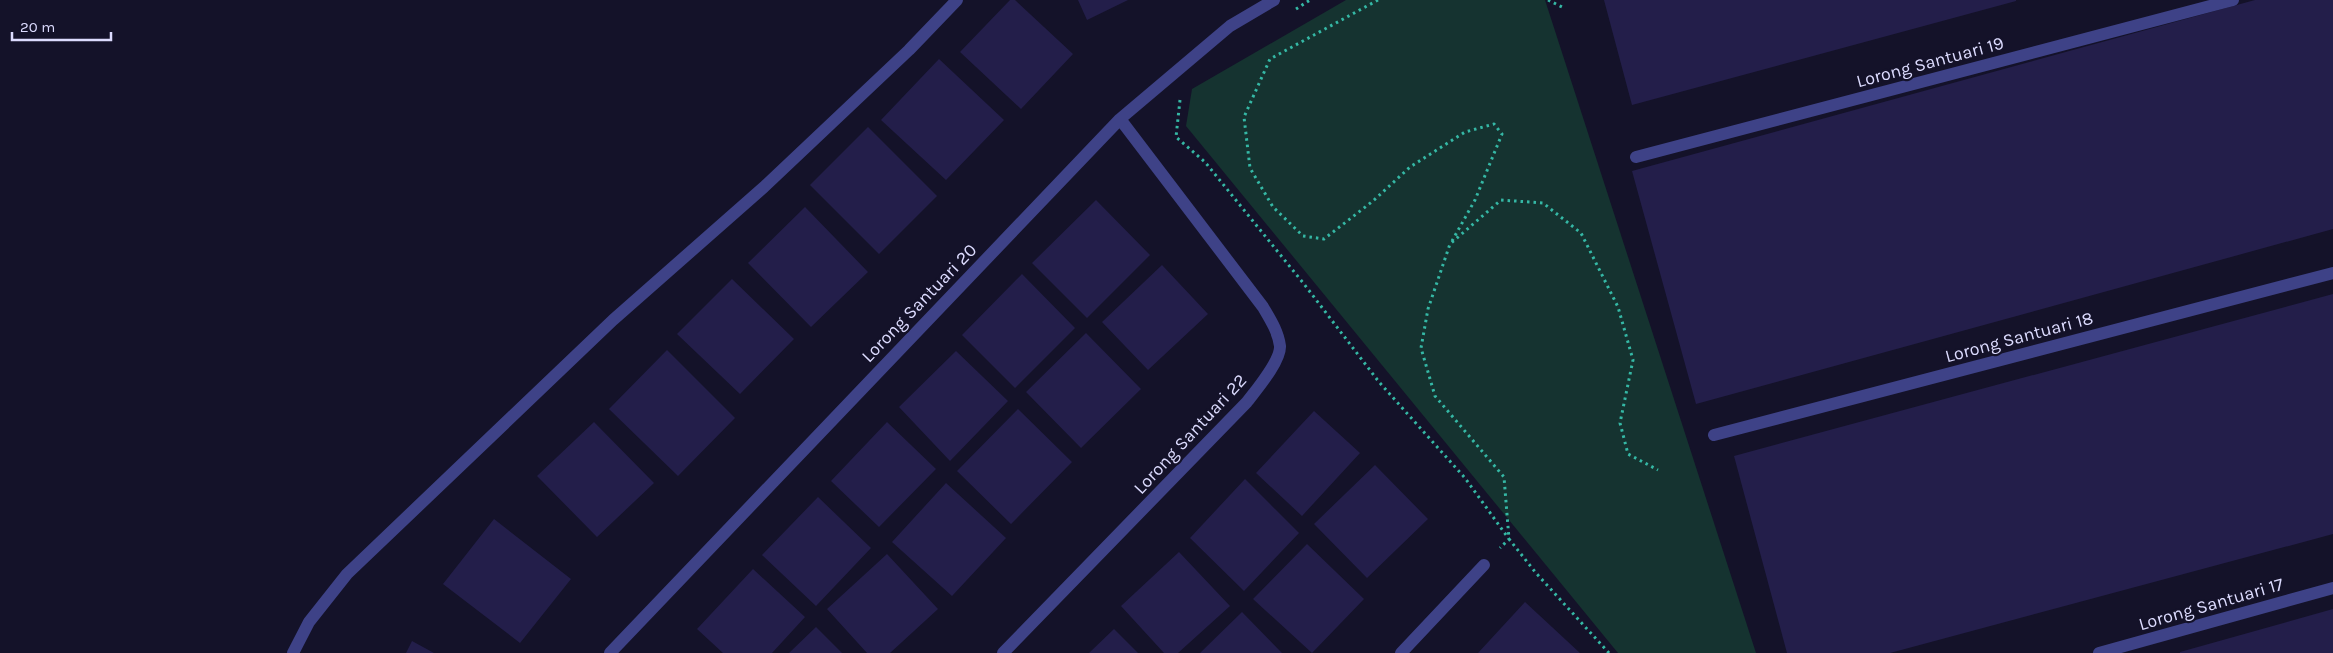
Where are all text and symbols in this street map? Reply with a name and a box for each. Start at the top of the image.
scale bar [12,10,111,42]
text: 20 m [20,18,55,36]
street label: Lorong Santuari 19 [1854,32,2006,92]
street label: Lorong Santuari 20 [857,239,981,367]
street label: Lorong Santuari 18 [1943,307,2095,367]
street label: Lorong Santuari 22 [1129,369,1251,499]
street label: Lorong Santuari 17 [2136,573,2286,635]

